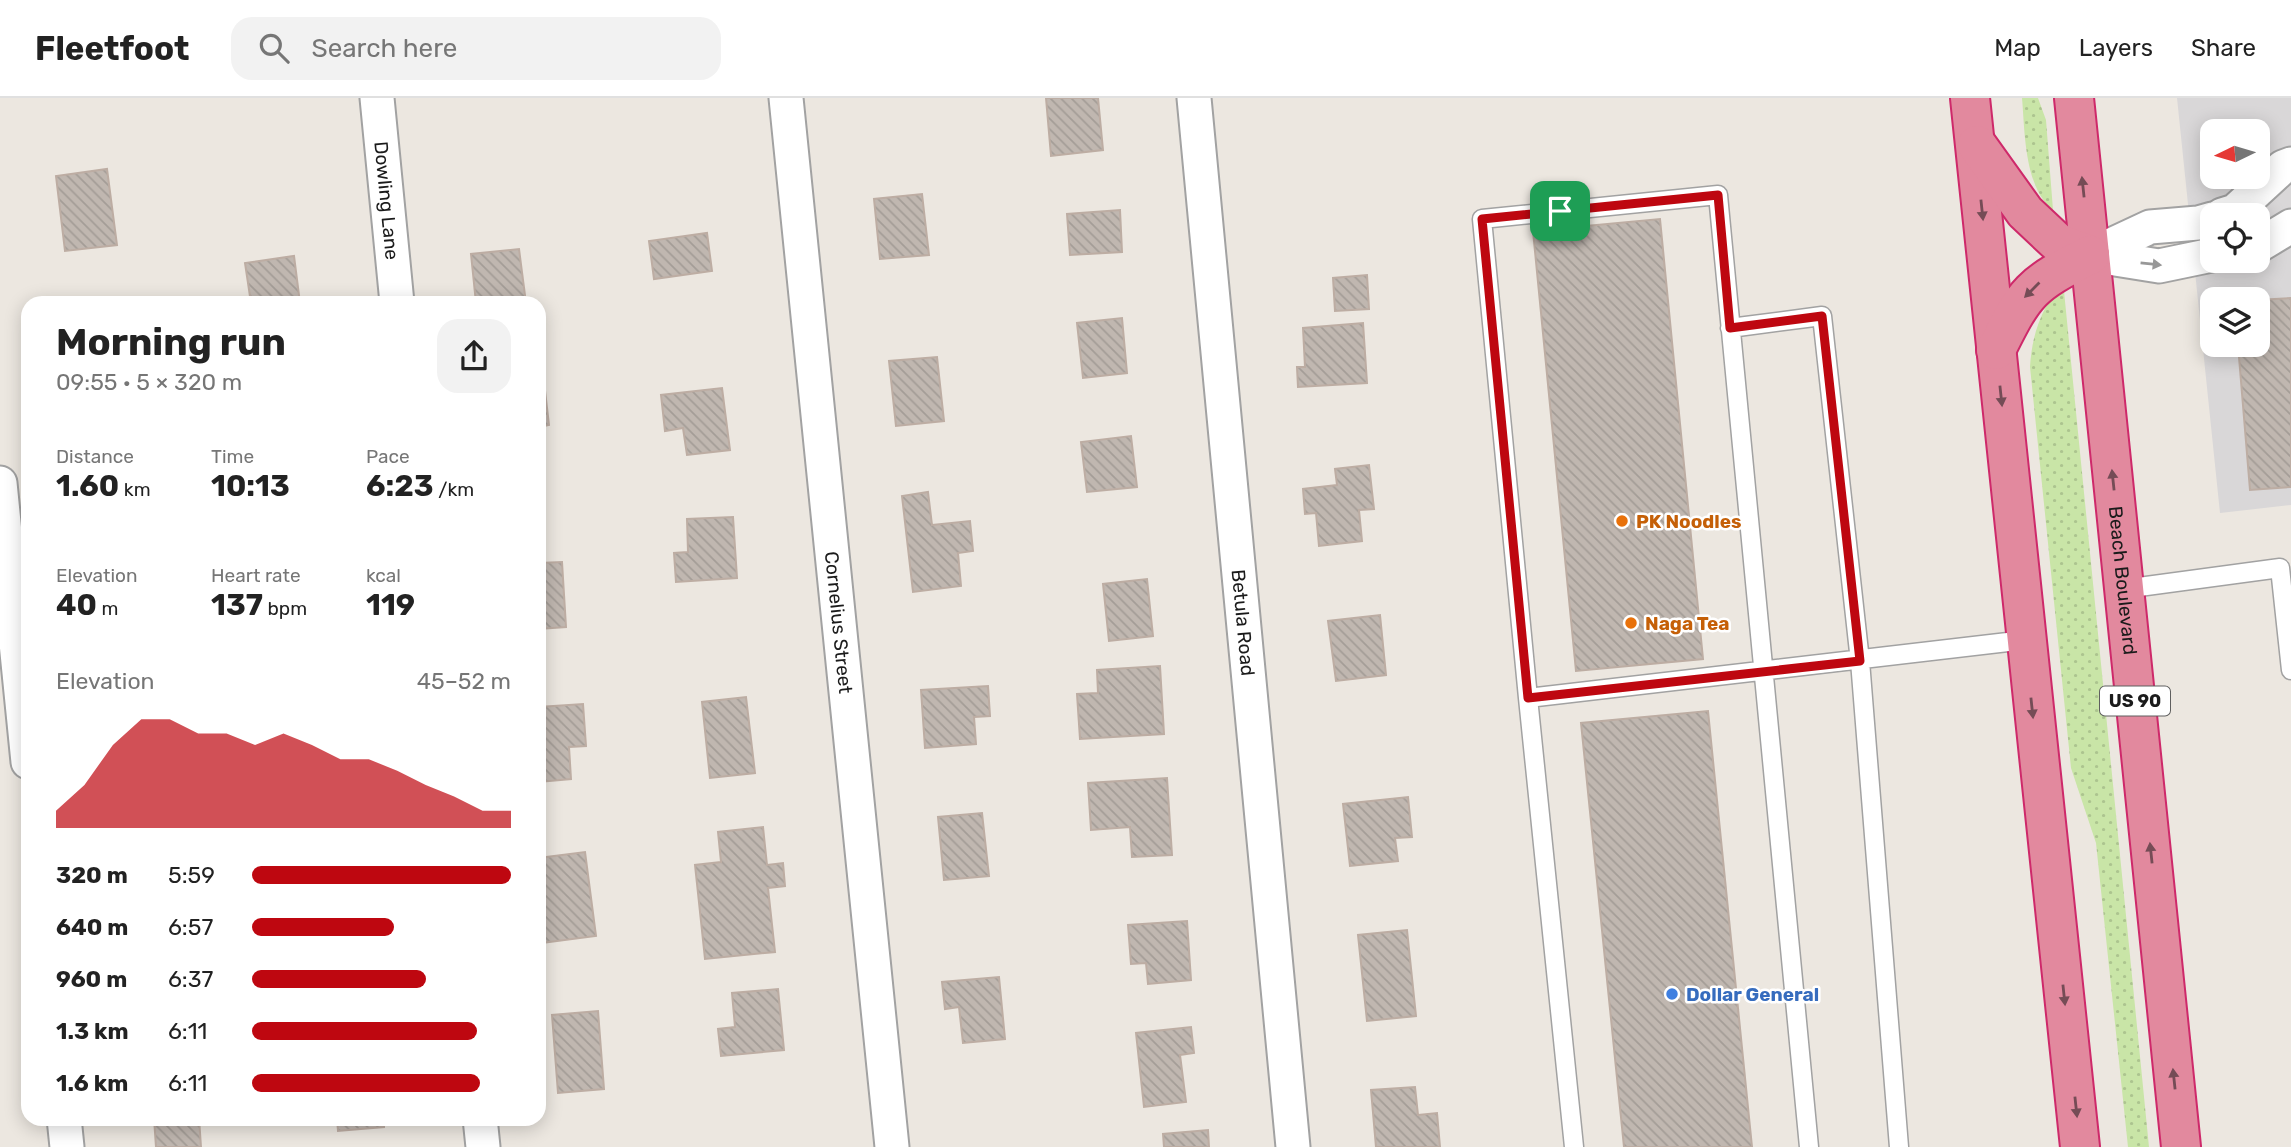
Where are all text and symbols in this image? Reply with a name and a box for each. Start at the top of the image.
search box [231,17,721,80]
text: Fleetfoot [35,29,189,68]
icon: search [255,29,293,67]
text: Search here [311,33,457,64]
text: Map [1994,34,2041,62]
text: Layers [2079,34,2153,62]
text: Share [2191,34,2256,62]
north arrow [2200,119,2270,189]
map controls [2200,119,2270,357]
street label: Dowling Lane [370,140,404,261]
one-way arrow [2077,176,2088,198]
pin [1530,181,1590,241]
icon: arrive [1541,192,1579,230]
one-way arrow [1977,199,1988,221]
button: locate [2200,203,2270,273]
one-way arrow [2140,258,2162,269]
one-way arrow [2024,281,2041,298]
button: layers [2200,287,2270,357]
text: Morning run [56,319,286,365]
button: share [437,319,511,393]
text: 09:55 · 5 × 320 m [56,368,242,396]
one-way arrow [1995,385,2006,407]
text: Distance [56,445,134,468]
text: Time [211,445,254,468]
text: Pace [366,445,410,468]
text: 1.60 [56,468,119,504]
text: 10:13 [211,468,290,504]
text: 6:23 [366,468,434,504]
one-way arrow [2107,469,2118,491]
text: km [119,478,151,501]
text: /km [434,478,474,501]
street label: Beach Boulevard [2104,505,2142,656]
place label: PK Noodles [1636,510,1742,533]
marker: PK Noodles [1614,513,1630,529]
street label: Cornelius Street [820,550,858,695]
text: Elevation [56,564,137,587]
text: Heart rate [211,564,301,587]
text: kcal [366,564,401,587]
street label: Betula Road [1227,568,1260,677]
text: 40 [56,587,97,623]
text: 137 [211,587,263,623]
text: 119 [366,587,415,623]
text: m [97,597,118,620]
text: bpm [263,597,307,620]
place label: Naga Tea [1645,612,1730,635]
marker: Naga Tea [1623,615,1639,631]
text: Elevation [56,667,155,695]
text: 45–52 m [417,667,511,695]
road number: US 90 [2100,686,2170,716]
one-way arrow [2027,697,2038,719]
one-way arrow [2145,842,2156,864]
text: 320 m [56,861,128,889]
text: 5:59 [168,861,215,889]
text: 640 m [56,913,128,941]
text: 6:57 [168,913,213,941]
text: 960 m [56,965,127,993]
text: 6:37 [168,965,213,993]
place label: Dollar General [1686,983,1819,1006]
one-way arrow [2058,984,2069,1006]
marker: Dollar General [1664,986,1680,1002]
text: 1.3 km [56,1017,129,1045]
text: 6:11 [168,1017,207,1045]
one-way arrow [2168,1068,2179,1090]
text: 1.6 km [56,1069,128,1097]
text: 6:11 [168,1069,207,1097]
one-way arrow [2070,1096,2081,1118]

